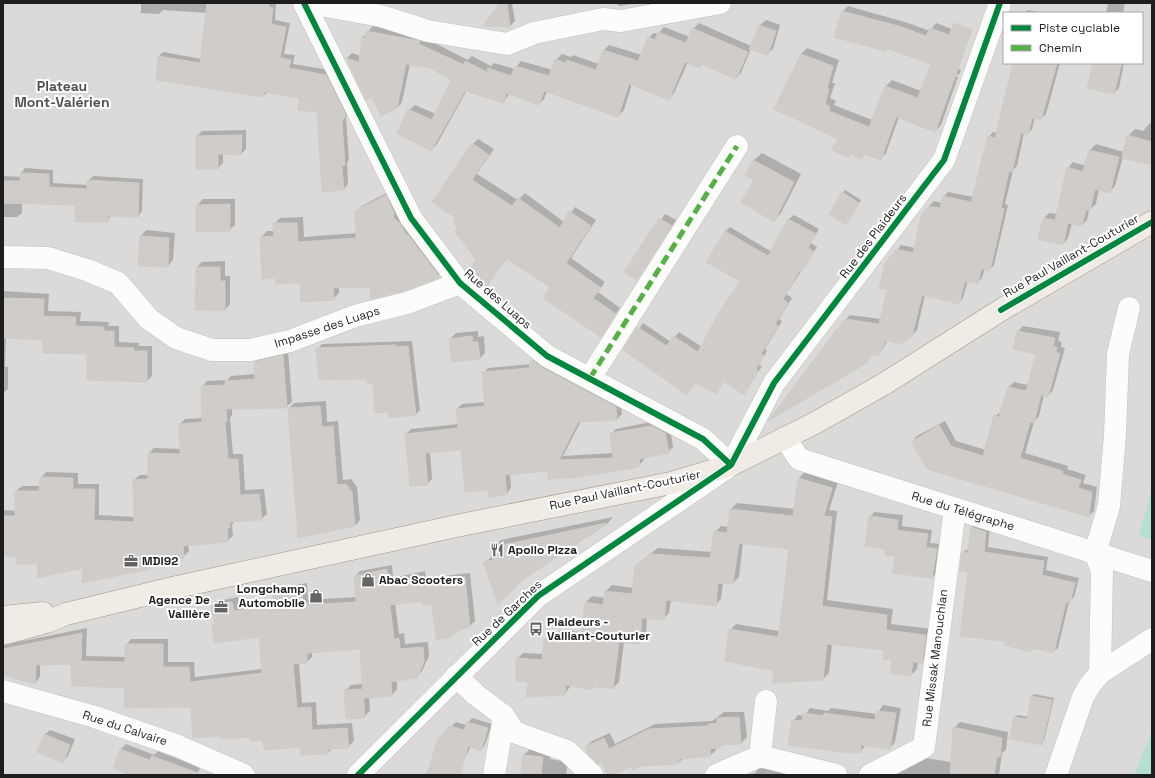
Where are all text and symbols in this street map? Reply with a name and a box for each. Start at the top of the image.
legend [1003,12,1143,64]
text: Piste cyclable [1039,20,1120,36]
text: Chemin [1039,40,1082,56]
district label: Plateau Mont-Valérien [14,77,110,111]
street label: Rue des Plaideurs [836,190,910,282]
street label: Rue Paul Vaillant-Couturier [1000,210,1142,301]
street label: Rue des Luaps [461,265,535,333]
street label: Impasse des Luaps [272,302,382,352]
street label: Rue Paul Vaillant-Couturier [548,466,703,514]
street label: Rue du Télégraphe [909,488,1017,534]
restaurant icon: Apollo Pizza [489,542,505,558]
place label: Apollo Pizza [508,542,577,558]
office icon: MDI92 [123,553,139,569]
place label: MDI92 [142,553,178,569]
shop icon: Abac Scooters [360,572,376,588]
place label: Abac Scooters [379,572,463,588]
street label: Rue de Garches [469,576,545,650]
place label: Longchamp Automobile [237,581,305,611]
shop icon: Longchamp Automobile [308,588,324,604]
street label: Rue Missak Manouchian [919,588,951,728]
place label: Agence De Valiière [148,592,210,622]
office icon: Agence De Valiière [213,599,229,615]
place label: Plaideurs - Vaillant-Couturier [547,614,650,644]
bus stop icon: Plaideurs - Vaillant-Couturier [528,621,544,637]
street label: Rue du Calvaire [81,707,169,749]

